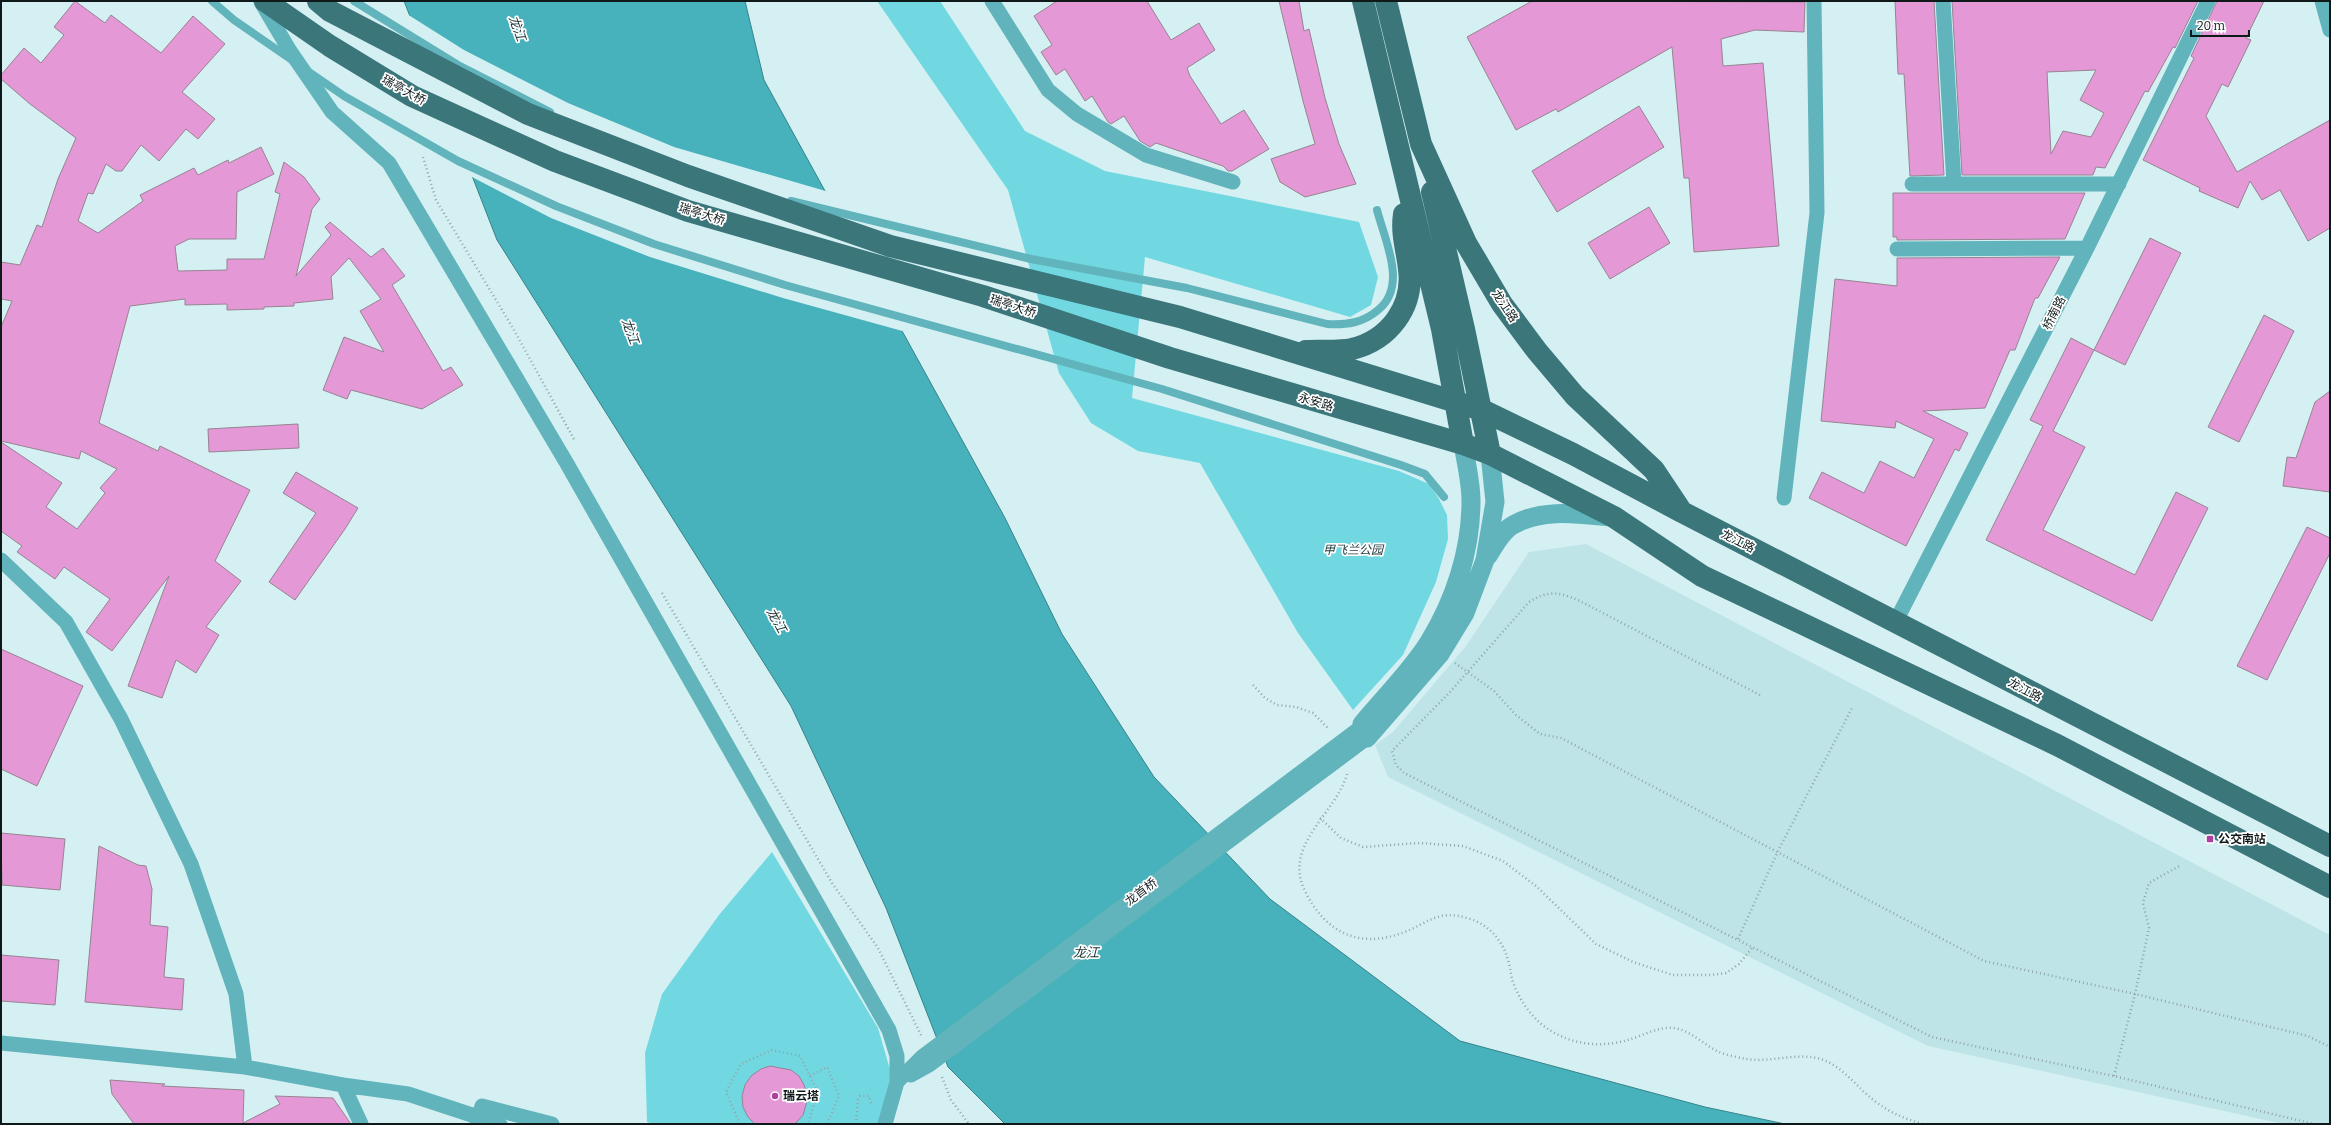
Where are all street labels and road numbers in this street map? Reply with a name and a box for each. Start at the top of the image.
street label: 瑞亭大桥 [380,72,428,108]
street label: 瑞亭大桥 [677,200,727,228]
street label: 龙江路 [1489,287,1521,325]
street label: 瑞亭大桥 [988,292,1038,320]
street label: 桥南路 [2040,294,2068,332]
street label: 永安路 [1297,390,1335,414]
street label: 龙江路 [1719,527,1757,555]
street label: 龙江路 [2006,675,2044,705]
street label: 龙首桥 [1122,876,1160,908]

